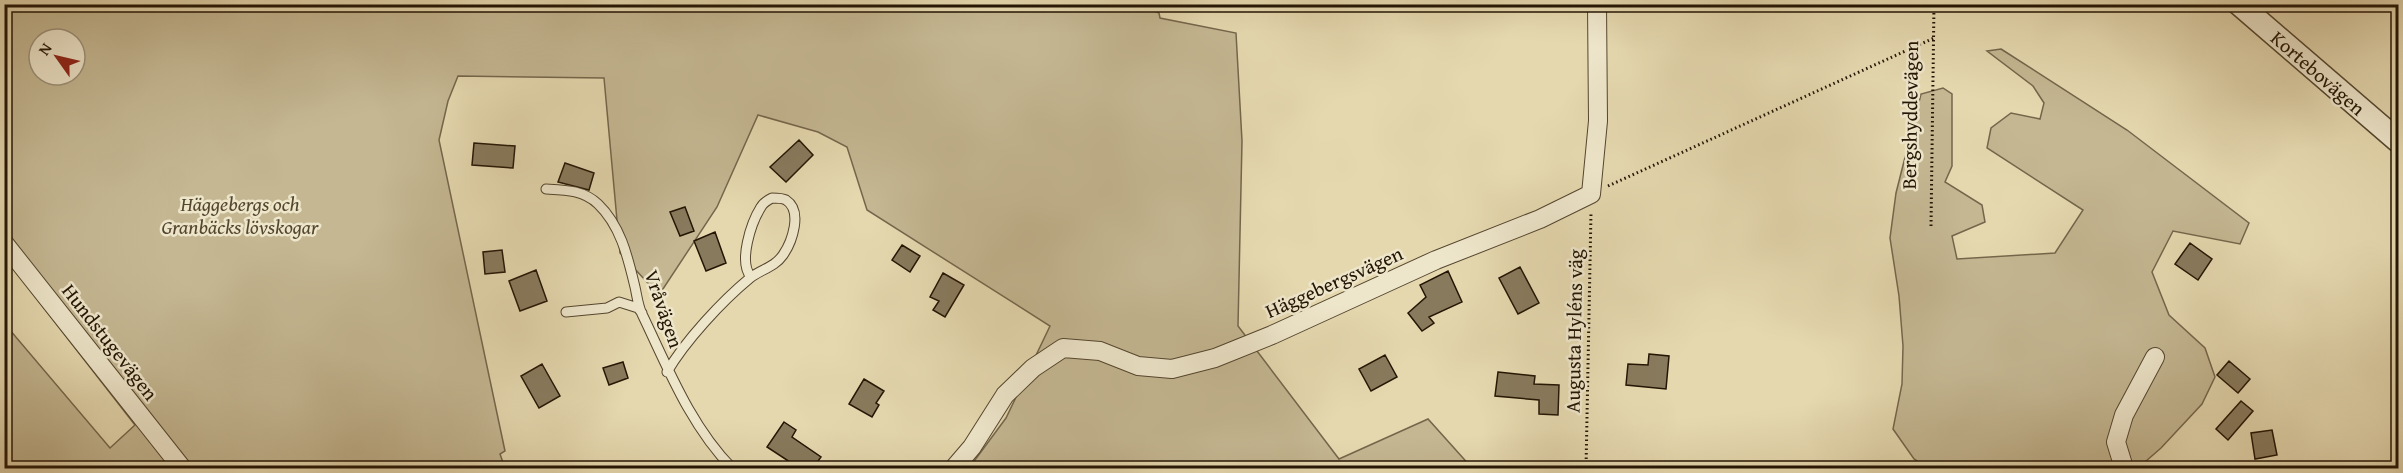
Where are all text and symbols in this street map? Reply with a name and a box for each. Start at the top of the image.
street label: Kortebovägen [2265,23,2372,122]
north arrow [27,27,87,87]
text: N [32,37,58,60]
street label: Bergshyddevägen [1894,40,1925,190]
park label: Häggebergs och Granbäcks lövskogar [162,189,319,241]
street label: Häggebergsvägen [1260,238,1407,325]
street label: Augusta Hyléns väg [1558,249,1589,413]
street label: Vråvägen [638,266,691,352]
street label: Hundstugevägen [56,277,165,406]

